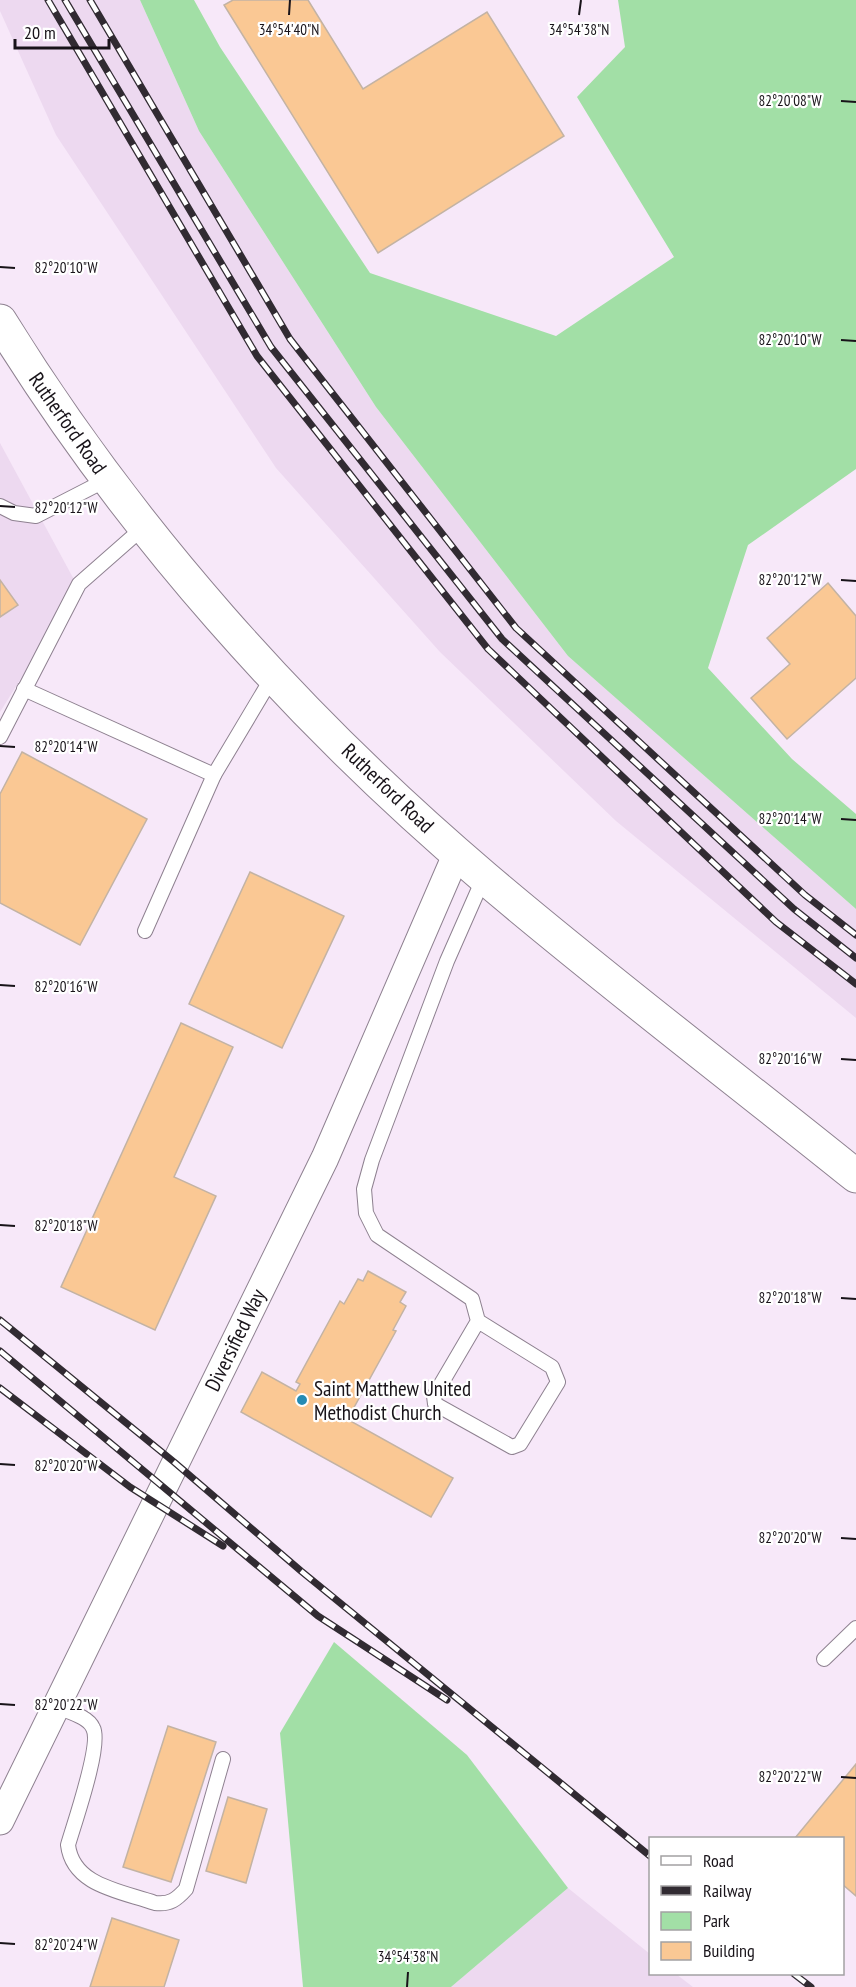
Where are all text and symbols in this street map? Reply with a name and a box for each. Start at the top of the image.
scale bar [15,12,110,50]
text: 34°54'40"N [259,20,319,39]
text: 34°54'38"N [549,20,609,39]
text: 20 m [24,21,56,44]
text: 82°20'08"W [758,91,822,110]
text: 82°20'10"W [34,258,98,277]
text: 82°20'10"W [758,330,822,349]
street label: Rutherford Road [23,367,113,479]
text: 82°20'12"W [34,498,98,517]
text: 82°20'12"W [758,570,822,589]
text: 82°20'14"W [34,737,98,756]
street label: Rutherford Road [336,737,440,839]
text: 82°20'14"W [758,809,822,828]
text: 82°20'16"W [34,977,98,996]
text: 82°20'16"W [758,1049,822,1068]
text: 82°20'18"W [34,1216,98,1235]
street label: Diversified Way [199,1284,271,1396]
text: 82°20'18"W [758,1288,822,1307]
place label: Saint Matthew United Methodist Church [314,1375,471,1426]
marker: Saint Matthew United Methodist Church [295,1393,309,1407]
text: 82°20'20"W [34,1456,98,1475]
text: 82°20'20"W [758,1528,822,1547]
text: 82°20'22"W [34,1695,98,1714]
text: 82°20'22"W [758,1767,822,1786]
legend [649,1837,844,1975]
text: Road [703,1849,734,1872]
text: Railway [703,1879,752,1902]
text: Park [703,1909,730,1932]
text: 82°20'24"W [34,1935,98,1954]
text: Building [703,1939,755,1962]
text: 34°54'38"N [378,1947,438,1966]

